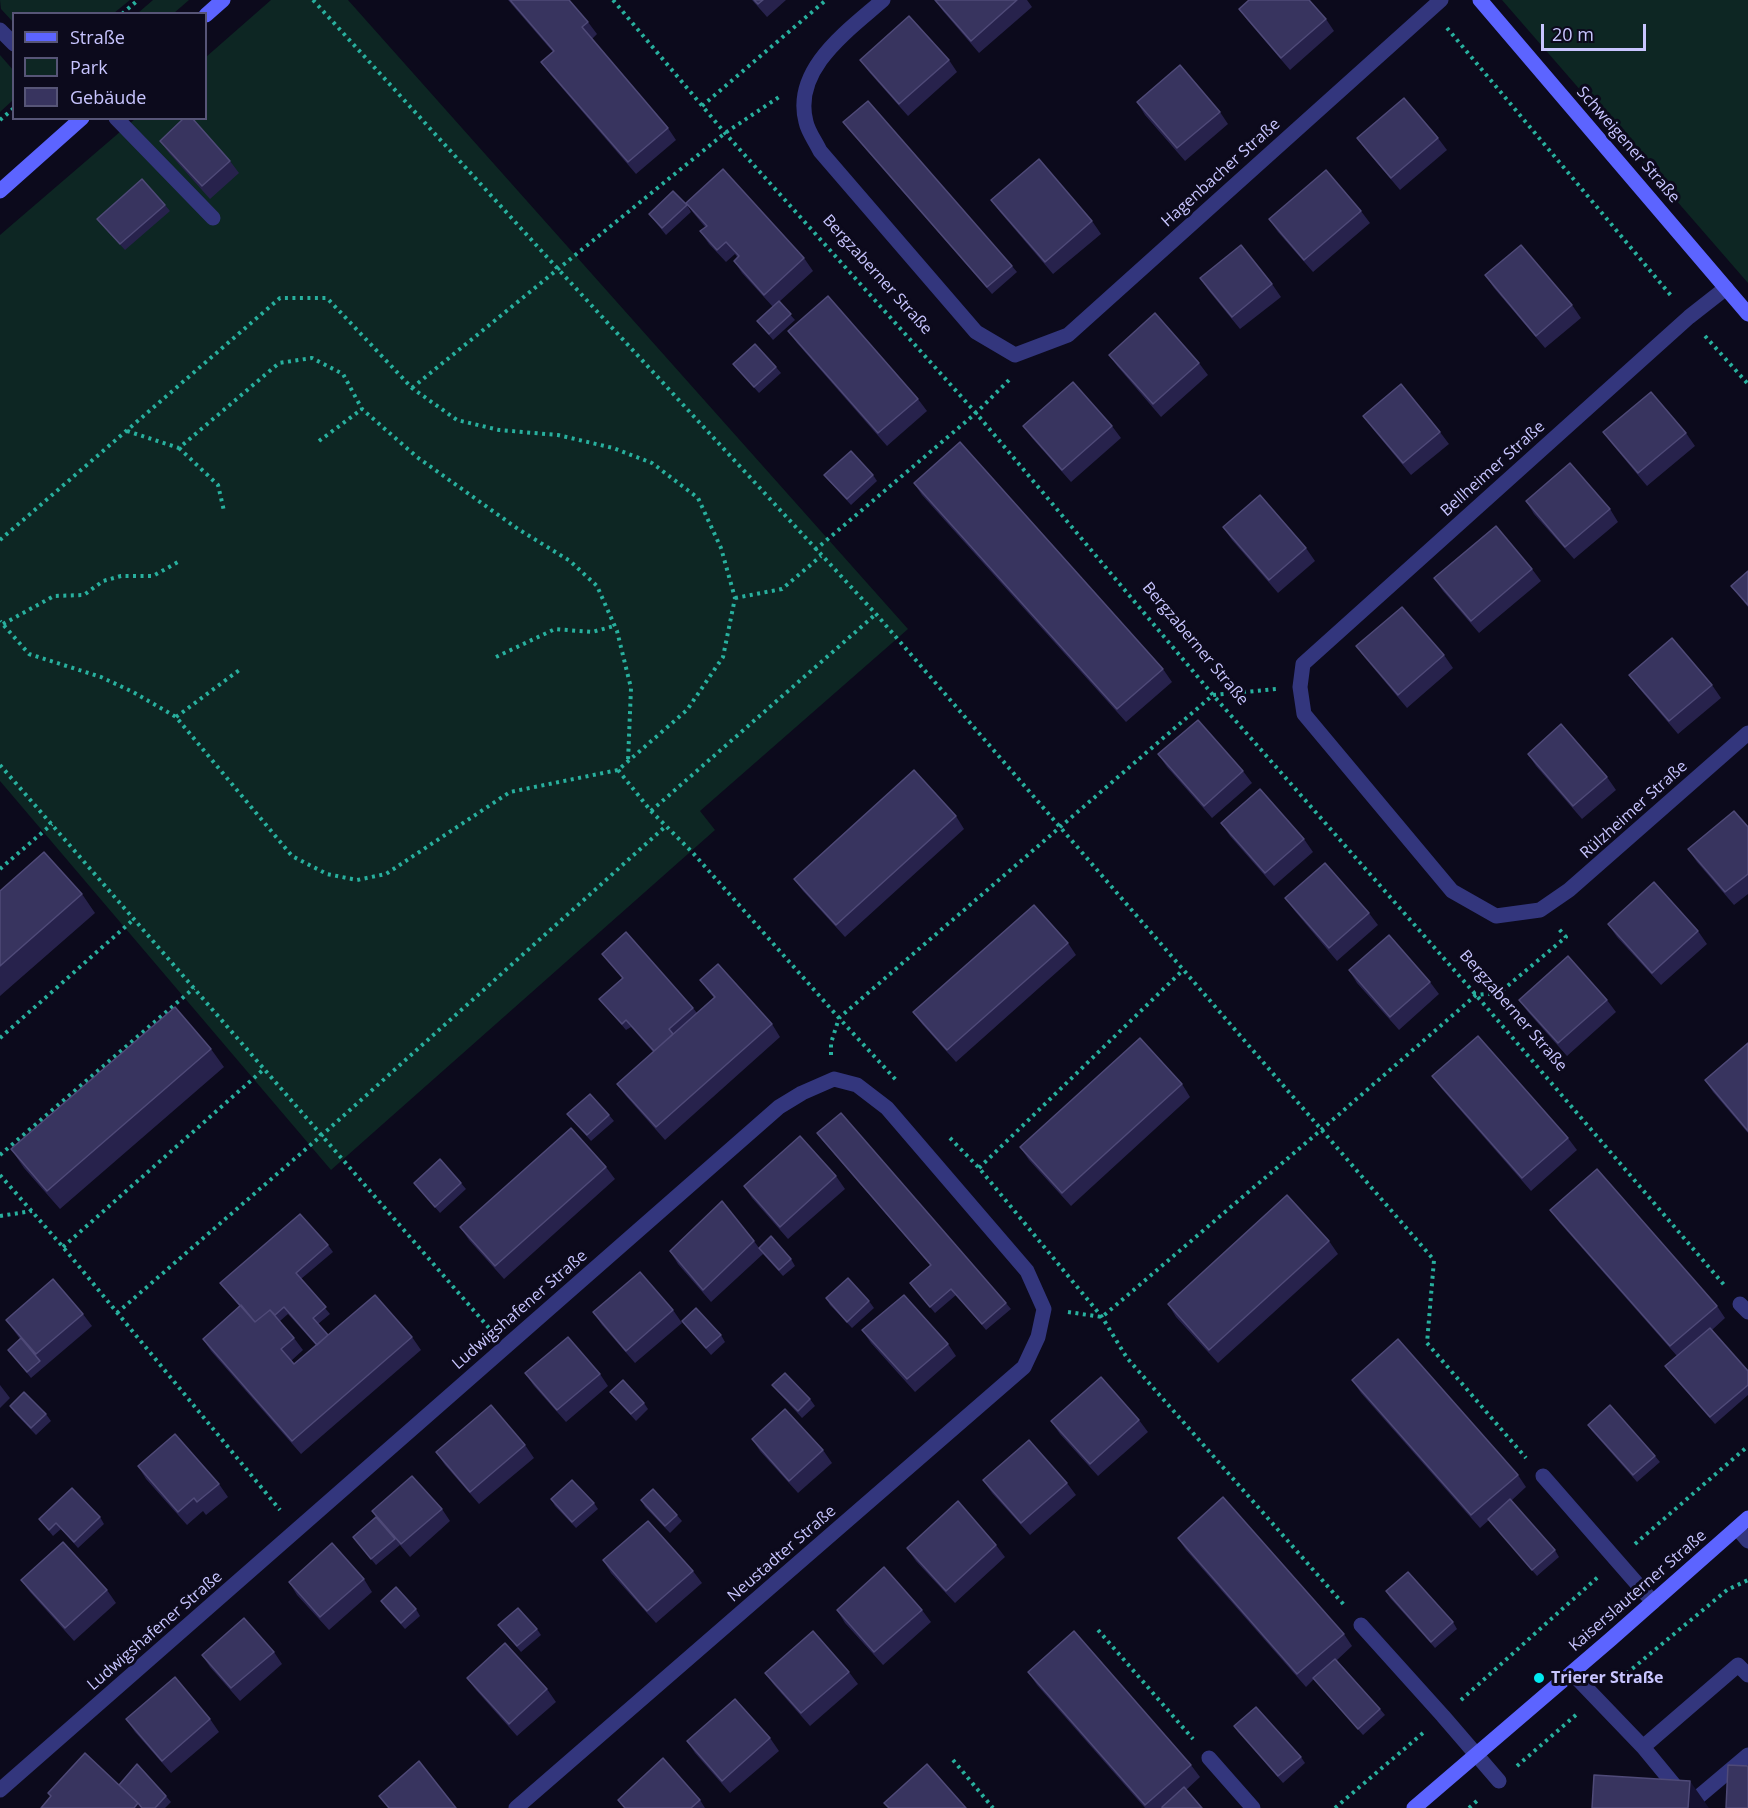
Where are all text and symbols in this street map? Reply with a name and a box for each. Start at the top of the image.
legend [12,12,207,120]
scale bar [1544,12,1649,50]
text: 20 m [1552,22,1594,46]
text: Straße [70,25,125,49]
text: Park [70,55,108,79]
street label: Schweigener Straße [1572,83,1684,207]
text: Gebäude [70,85,146,109]
street label: Hagenbacher Straße [1158,115,1284,231]
street label: Bergzaberner Straße [818,211,936,339]
street label: Bellheimer Straße [1437,417,1549,521]
street label: Bergzaberner Straße [1138,579,1252,709]
street label: Rülzheimer Straße [1577,757,1691,863]
street label: Bergzaberner Straße [1455,946,1571,1076]
street label: Ludwigshafener Straße [449,1246,591,1374]
street label: Neustadter Straße [724,1502,840,1606]
street label: Kaiserslauterner Straße [1565,1526,1711,1656]
street label: Ludwigshafener Straße [84,1567,226,1695]
place label: Trierer Straße [1551,1668,1664,1688]
marker: Trierer Straße [1532,1671,1546,1685]

